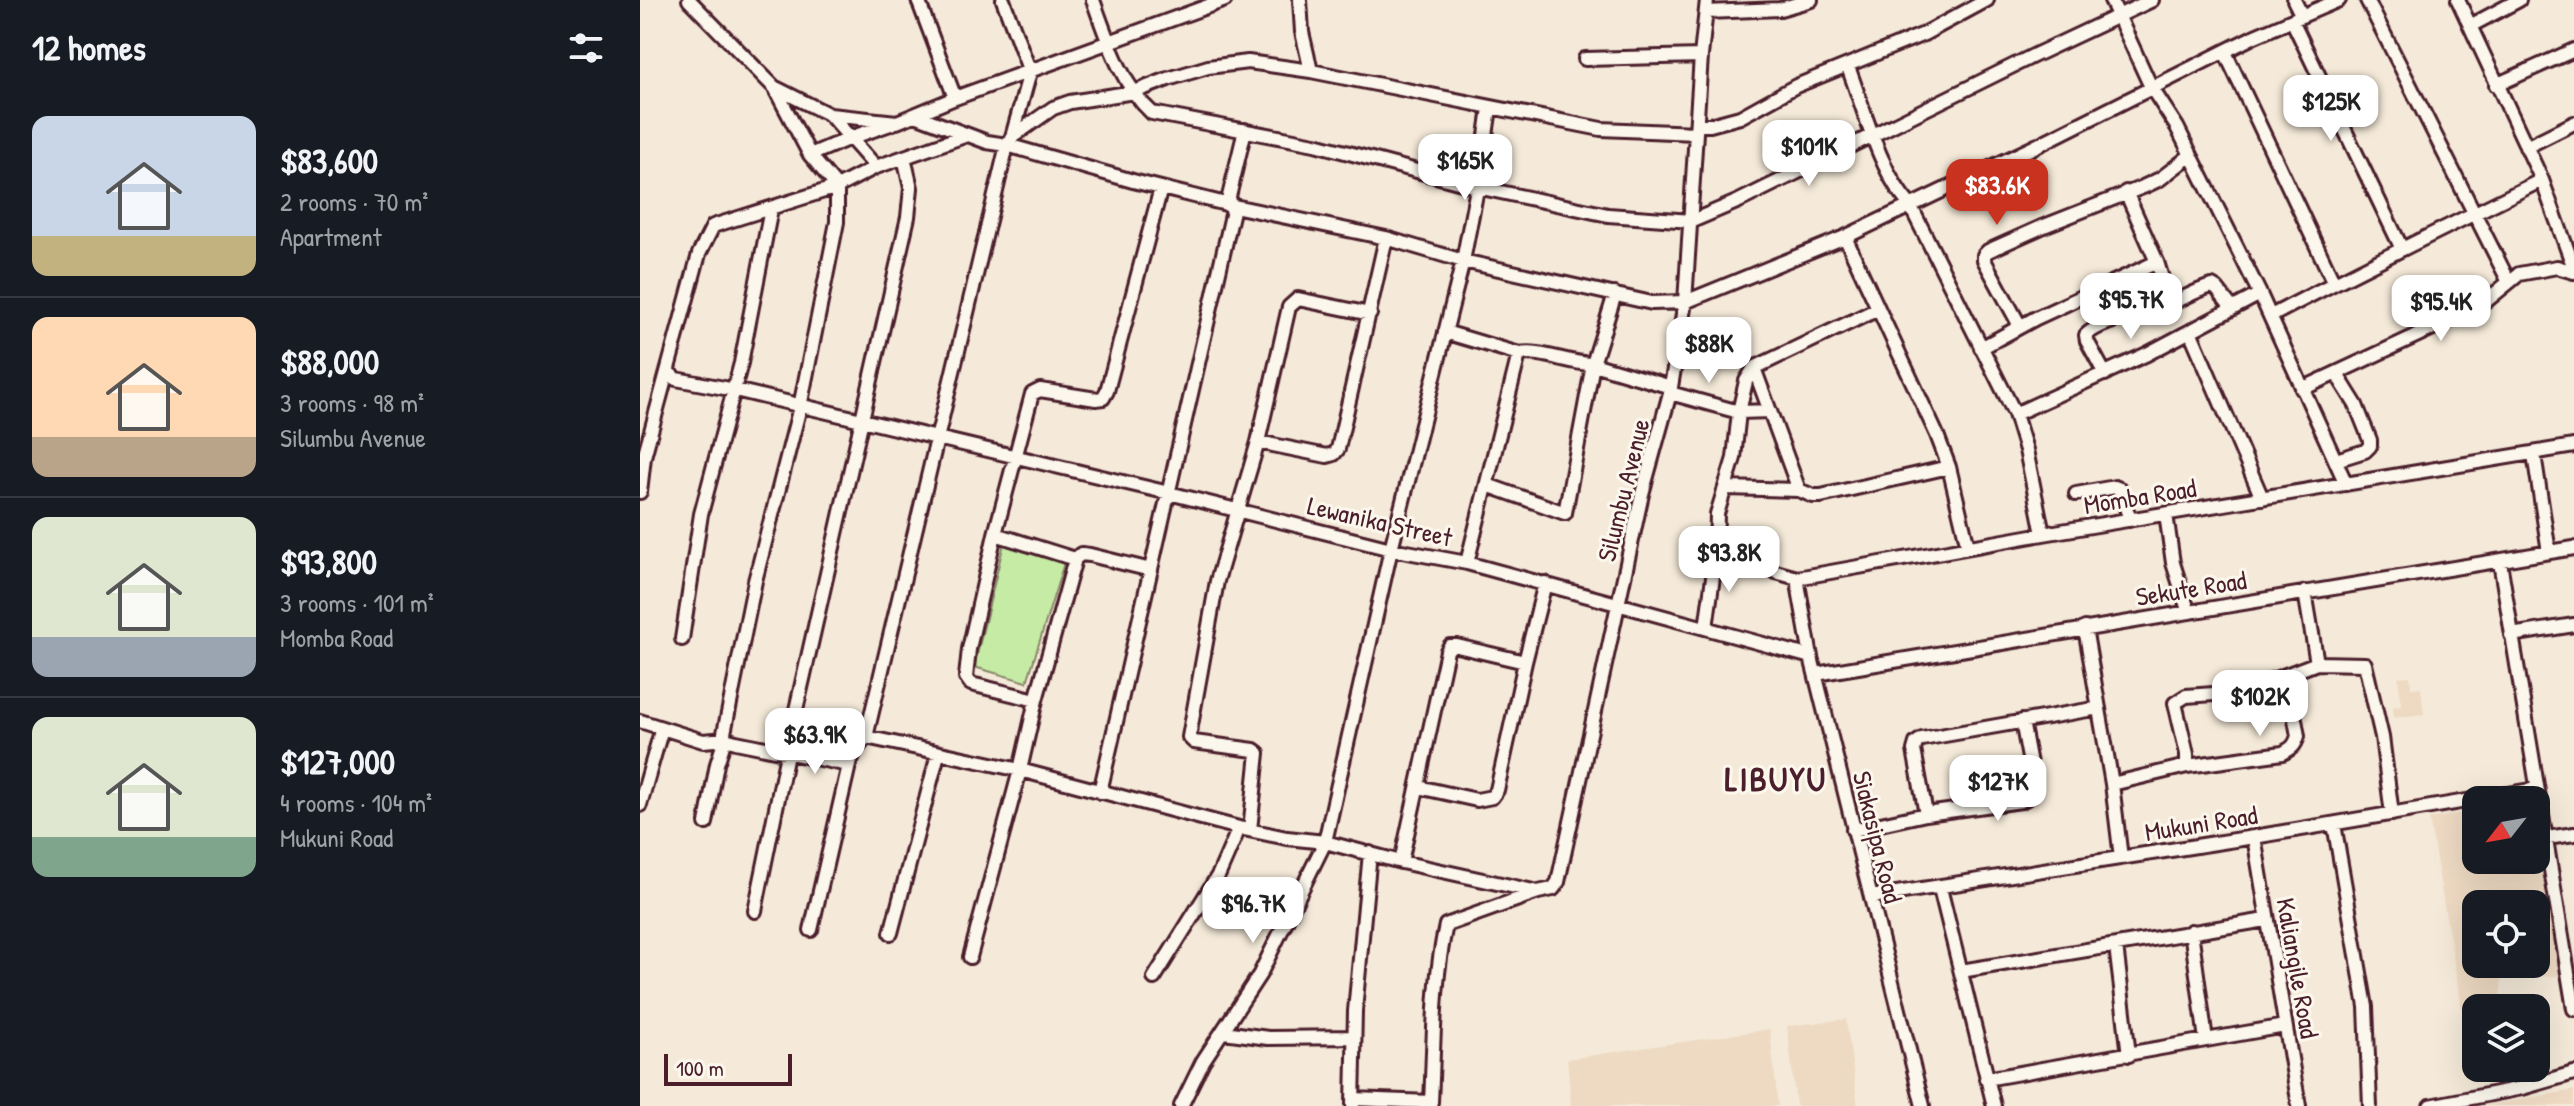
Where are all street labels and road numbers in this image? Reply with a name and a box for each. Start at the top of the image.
street label: Silumbu Avenue [1588,415,1658,565]
street label: Momba Road [2081,470,2199,522]
street label: Lewanika Street [1304,487,1457,555]
street label: Sekute Road [2133,562,2249,614]
street label: Siakasipa Road [1845,767,1911,907]
street label: Mukuni Road [2142,797,2260,849]
street label: Kaliangile Road [2268,895,2328,1041]

